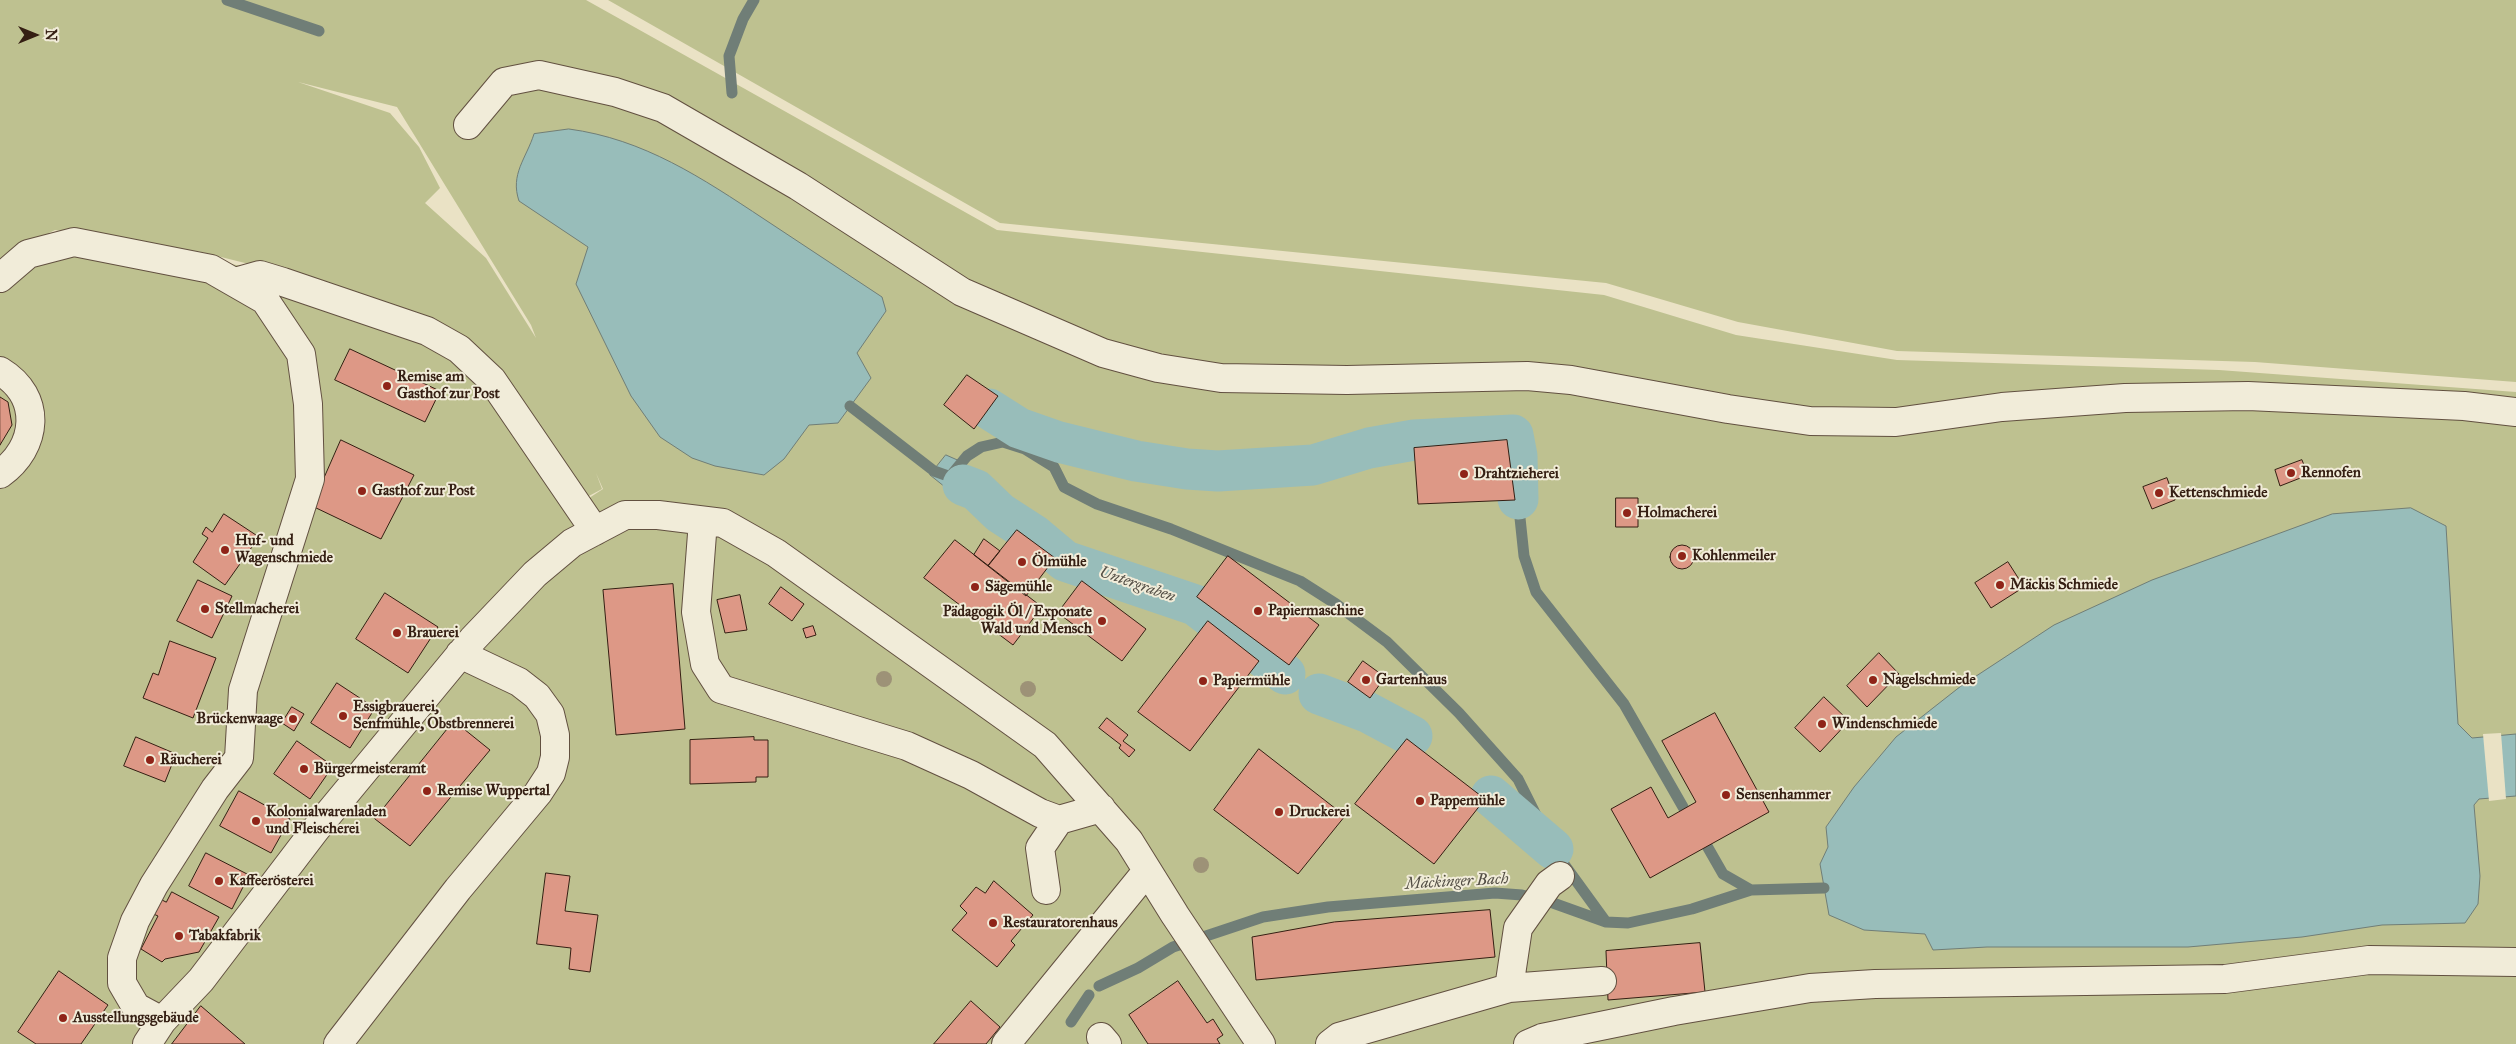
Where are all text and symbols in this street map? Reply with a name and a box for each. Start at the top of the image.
north arrow [10,10,60,60]
text: N [42,29,59,41]
place label: Remise am Gasthof zur Post [397,368,500,403]
marker: Remise am Gasthof zur Post [381,380,393,392]
place label: Rennofen [2301,464,2361,482]
place label: Drahtzieherei [1474,465,1559,483]
marker: Rennofen [2285,467,2297,479]
marker: Drahtzieherei [1458,468,1470,480]
place label: Gasthof zur Post [372,482,475,500]
place label: Kettenschmiede [2169,484,2268,502]
marker: Gasthof zur Post [356,485,368,497]
marker: Kettenschmiede [2153,487,2165,499]
place label: Holmacherei [1637,504,1717,522]
marker: Holmacherei [1621,507,1633,519]
place label: Huf- und Wagenschmiede [235,532,333,567]
marker: Huf- und Wagenschmiede [219,544,231,556]
place label: Kohlenmeiler [1692,547,1776,565]
marker: Kohlenmeiler [1676,550,1688,562]
place label: Ölmühle [1032,553,1087,571]
marker: Ölmühle [1016,556,1028,568]
water label: Untergraben [1096,563,1178,607]
place label: Mäckis Schmiede [2010,576,2118,594]
place label: Sägemühle [985,578,1052,596]
marker: Mäckis Schmiede [1994,579,2006,591]
marker: Sägemühle [969,581,981,593]
place label: Stellmacherei [215,600,299,618]
place label: Papiermaschine [1268,602,1364,620]
marker: Stellmacherei [199,603,211,615]
place label: Pädagogik Öl / Exponate Wald und Mensch [943,603,1092,638]
marker: Papiermaschine [1252,605,1264,617]
marker: Pädagogik Öl / Exponate Wald und Mensch [1096,615,1108,627]
place label: Brauerei [407,624,459,642]
marker: Brauerei [391,627,403,639]
place label: Gartenhaus [1376,671,1447,689]
place label: Nagelschmiede [1883,671,1976,689]
place label: Papiermühle [1213,672,1290,690]
marker: Gartenhaus [1360,674,1372,686]
marker: Nagelschmiede [1867,674,1879,686]
marker: Papiermühle [1197,675,1209,687]
place label: Essigbrauerei, Senfmühle, Obstbrennerei [353,698,514,733]
place label: Brückenwaage [196,710,283,728]
marker: Essigbrauerei, Senfmühle, Obstbrennerei [337,710,349,722]
marker: Brückenwaage [287,713,299,725]
place label: Windenschmiede [1832,715,1937,733]
marker: Windenschmiede [1816,718,1828,730]
place label: Räucherei [160,751,222,769]
marker: Räucherei [144,754,156,766]
place label: Bürgermeisteramt [314,760,426,778]
marker: Bürgermeisteramt [298,763,310,775]
place label: Remise Wuppertal [437,782,550,800]
marker: Remise Wuppertal [421,785,433,797]
place label: Sensenhammer [1736,786,1831,804]
marker: Sensenhammer [1720,789,1732,801]
place label: Pappemühle [1430,792,1505,810]
marker: Pappemühle [1414,795,1426,807]
place label: Kolonialwarenladen und Fleischerei [266,803,386,838]
place label: Druckerei [1289,803,1350,821]
marker: Druckerei [1273,806,1285,818]
marker: Kolonialwarenladen und Fleischerei [250,815,262,827]
water label: Mäckinger Bach [1405,870,1509,894]
place label: Kaffeerösterei [229,872,314,890]
marker: Kaffeerösterei [213,875,225,887]
place label: Restauratorenhaus [1003,914,1118,932]
marker: Restauratorenhaus [987,917,999,929]
place label: Tabakfabrik [189,927,261,945]
marker: Tabakfabrik [173,930,185,942]
place label: Ausstellungsgebäude [73,1009,199,1027]
marker: Ausstellungsgebäude [57,1012,69,1024]

